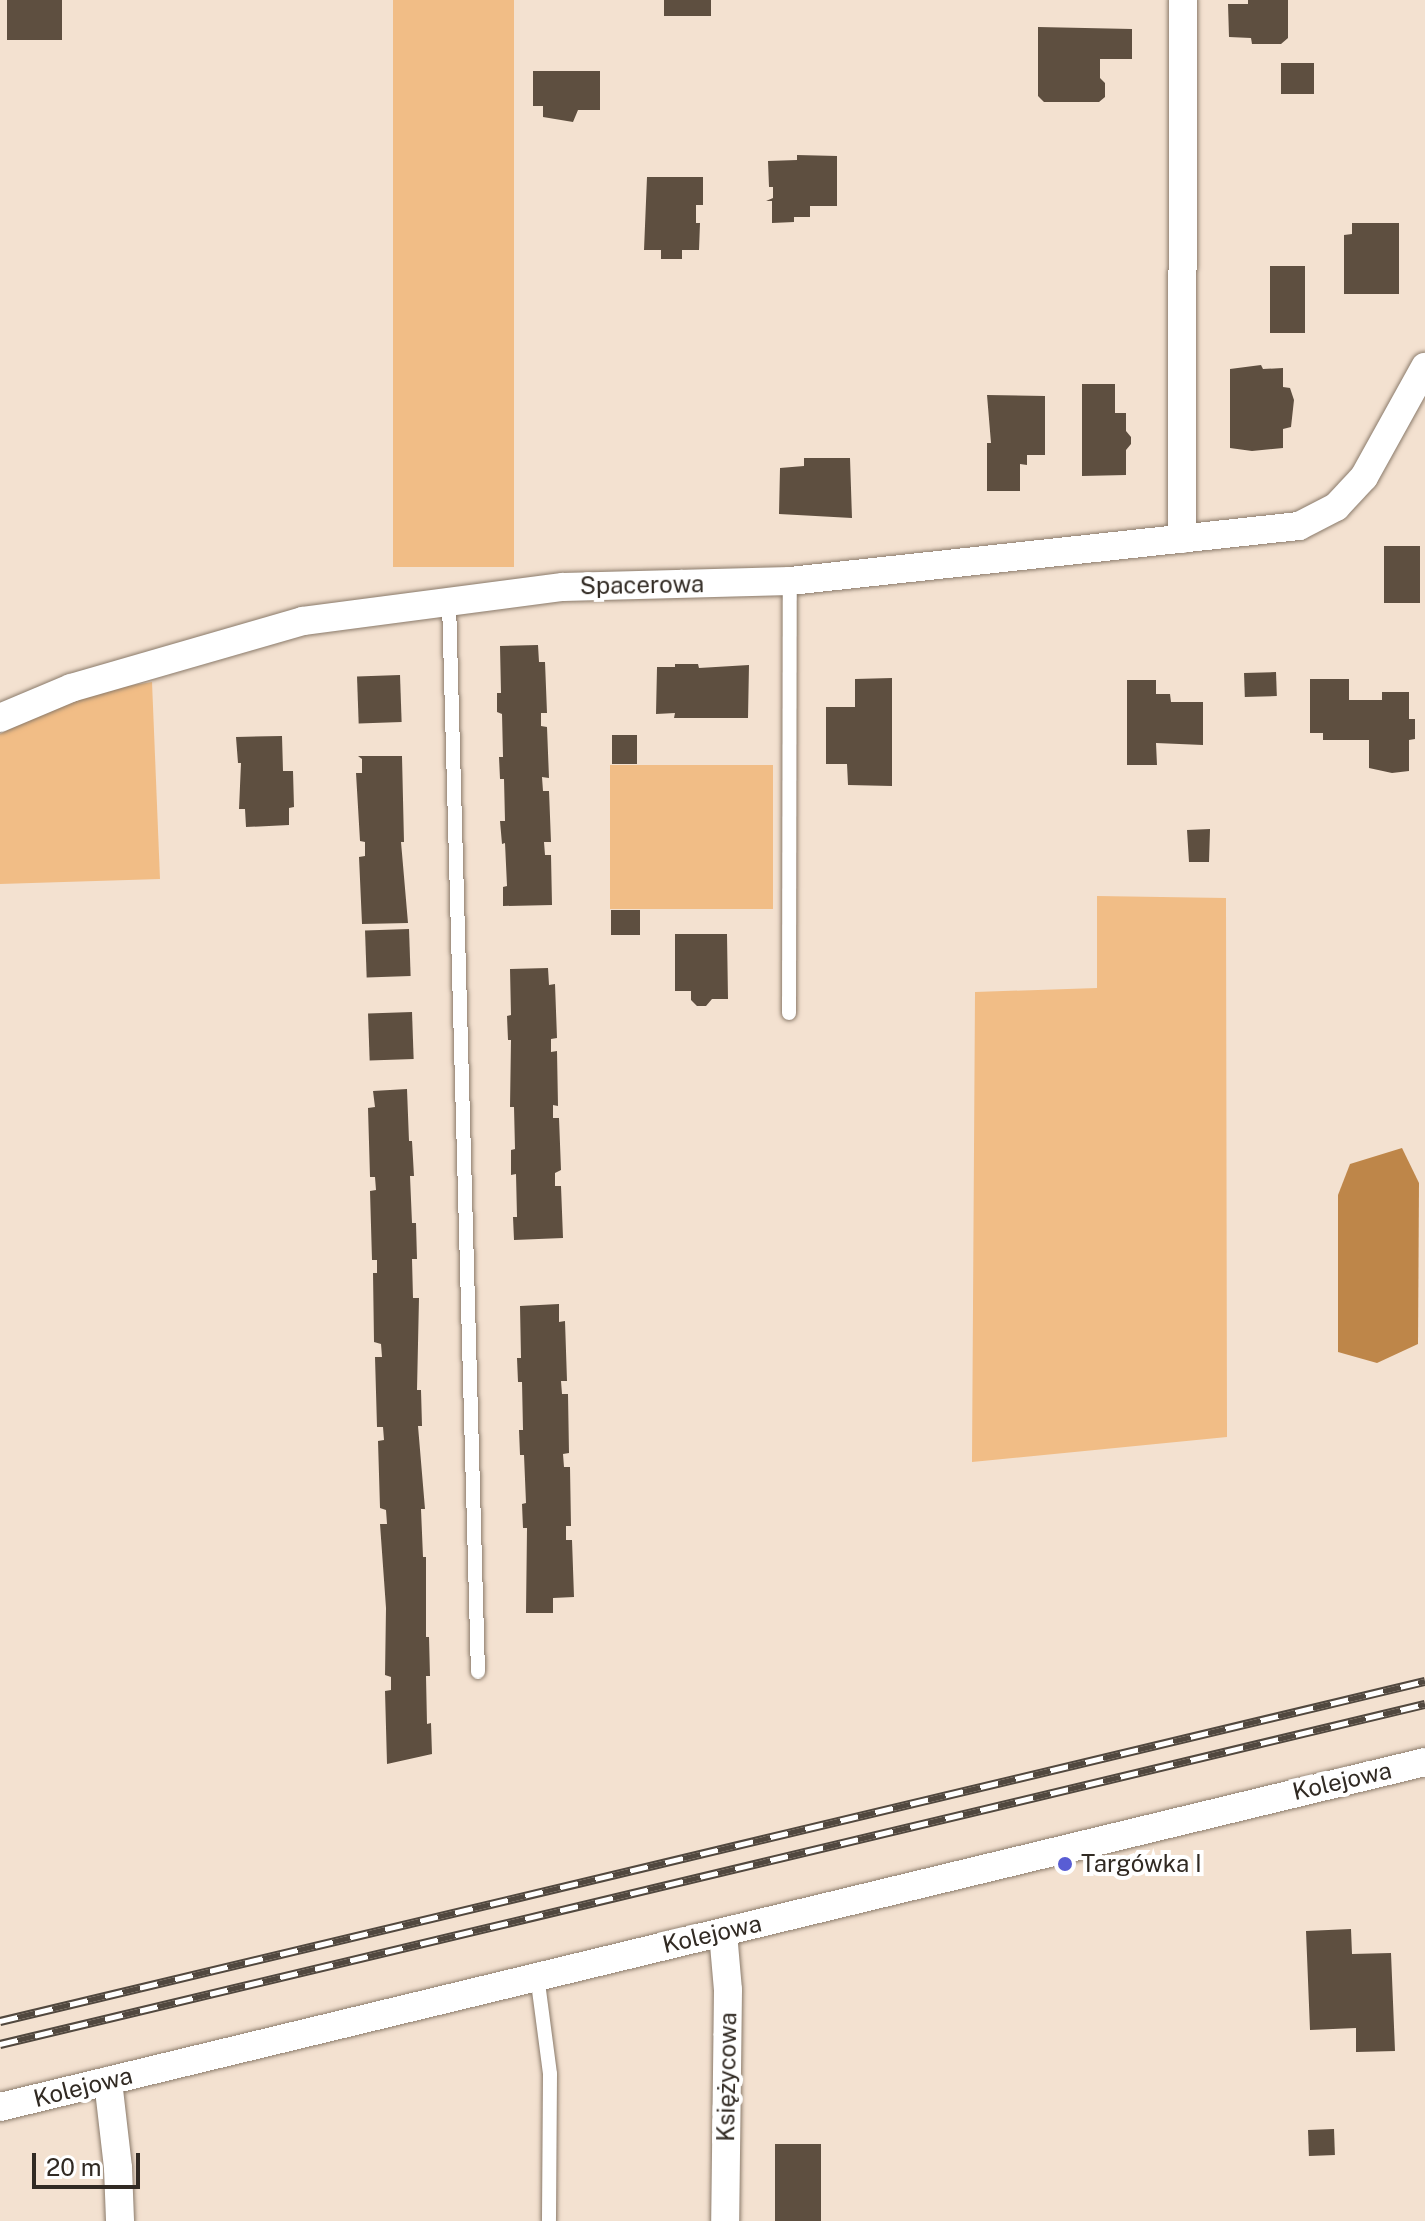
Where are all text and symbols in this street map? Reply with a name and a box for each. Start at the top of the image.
street label: Spacerowa [580,570,704,600]
street label: Kolejowa [1290,1756,1394,1806]
place label: Targówka I [1081,1850,1202,1878]
marker: Targówka I [1056,1855,1074,1873]
street label: Kolejowa [660,1909,764,1959]
street label: Księżycowa [711,2012,743,2142]
street label: Kolejowa [31,2061,135,2113]
scale bar [36,2137,144,2187]
text: 20 m [46,2153,102,2181]

